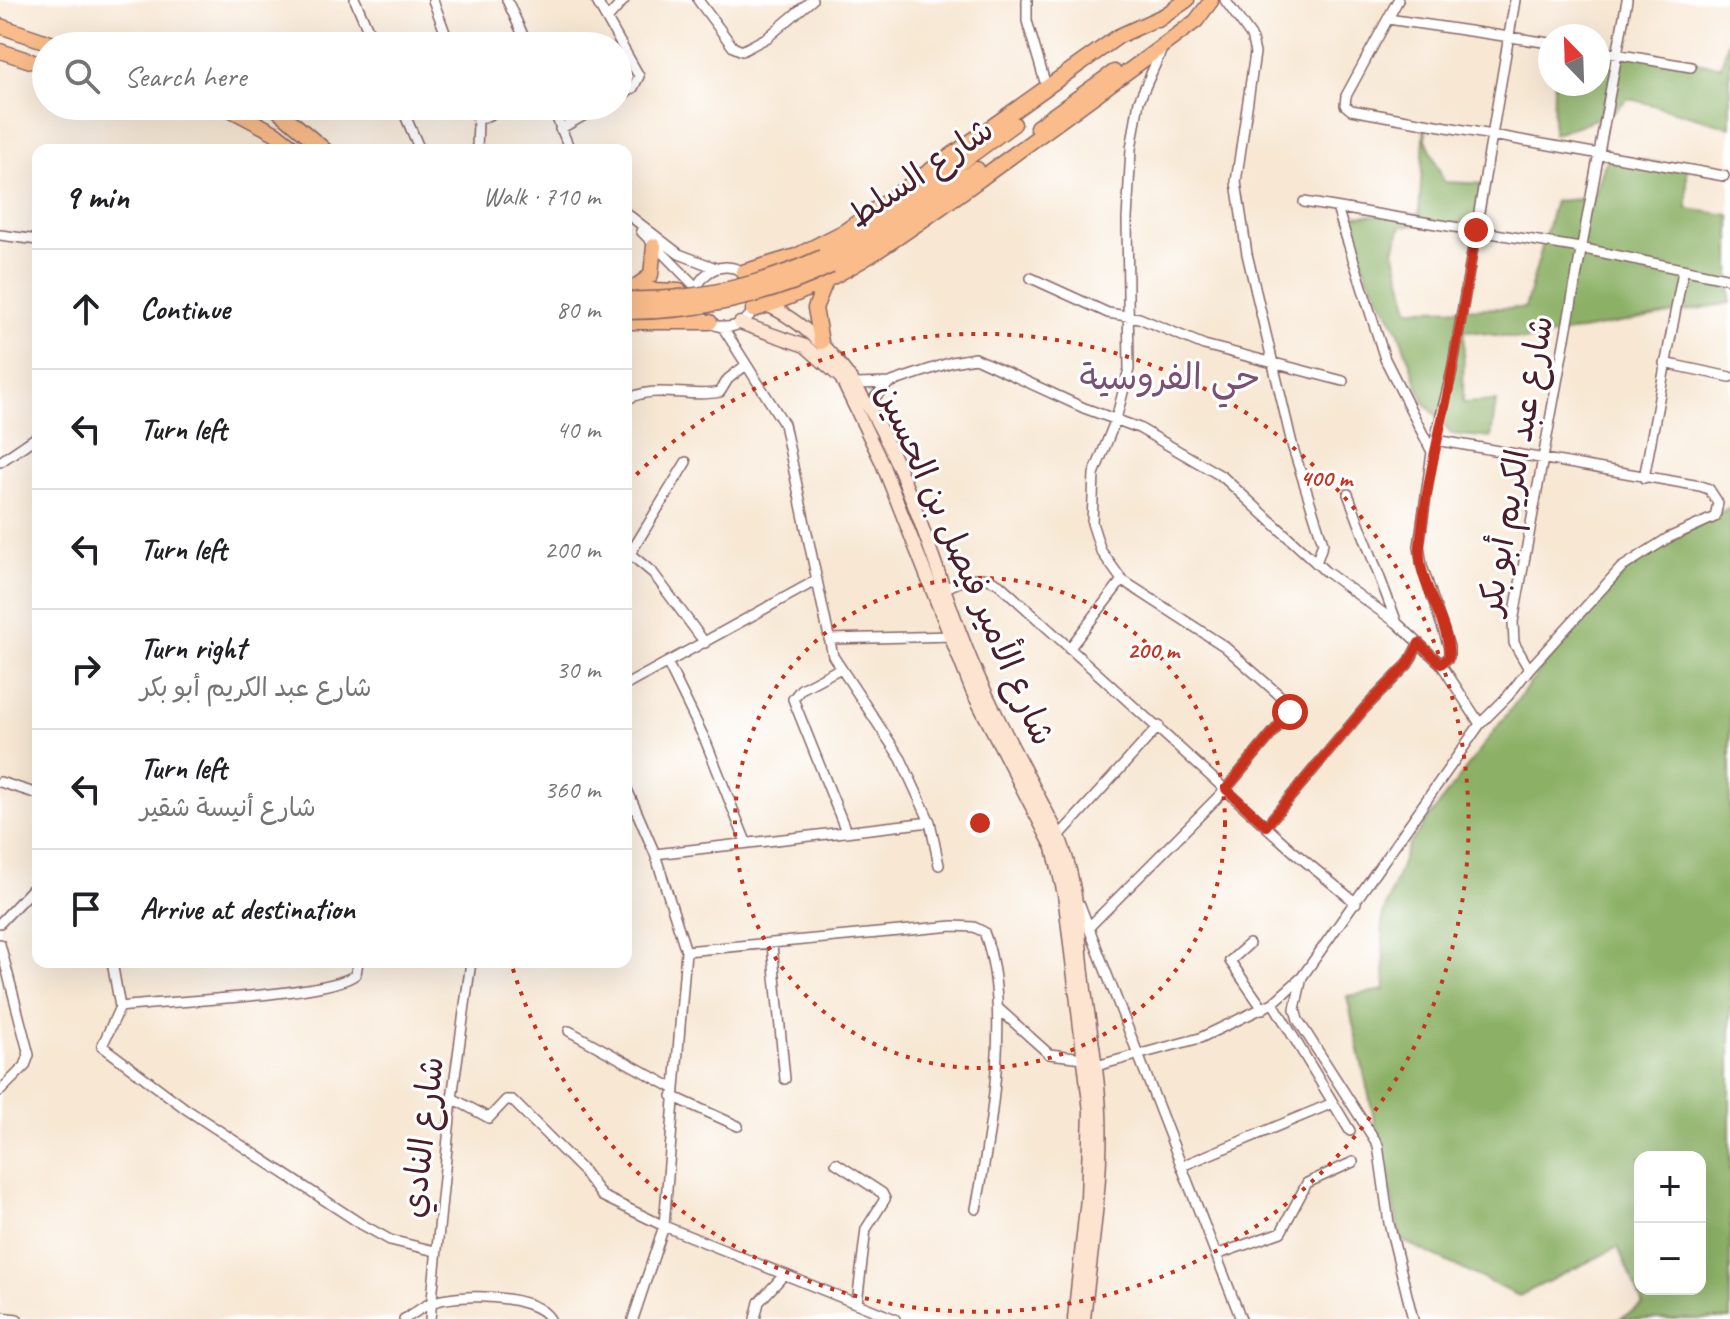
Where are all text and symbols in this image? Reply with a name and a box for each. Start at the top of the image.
north arrow [1538,24,1610,96]
search box [32,32,632,120]
icon: search [60,54,104,98]
text: Search here [124,57,246,95]
street label: شارع السلط [839,107,1002,238]
text: 9 min [64,175,129,218]
text: Walk · 710 m [483,180,600,213]
route end [1458,212,1494,248]
icon: ahead [64,287,108,331]
text: Continue [140,290,230,328]
text: 80 m [556,293,600,326]
street label: شارع عبد الكريم أبو بكر [1467,312,1566,622]
district label: حي الفروسية [1080,354,1260,408]
street label: شارع الأمير فيصل بن الحسين [865,376,1066,753]
icon: left [64,407,108,451]
text: Turn left [140,410,227,448]
text: 40 m [556,413,600,446]
text: 400 m [1300,463,1354,493]
icon: left [64,527,108,571]
text: Turn left [140,530,227,568]
text: 200 m [544,533,600,566]
text: Turn right [140,629,245,667]
text: 200 m [1127,635,1181,665]
icon: right [64,647,108,691]
text: 30 m [556,653,600,686]
text: شارع عبد الكريم أبو بكر [140,671,372,704]
route start [1272,694,1308,730]
text: Turn left [140,749,227,787]
icon: left [64,767,108,811]
text: 360 m [544,773,600,806]
text: شارع أنيسة شقير [140,791,316,824]
centre of rings [966,809,994,837]
icon: arrive [64,887,108,931]
text: Arrive at destination [140,890,355,928]
street label: شارع النادي [391,1054,456,1221]
map controls [1634,1151,1706,1295]
button: + [1634,1151,1706,1223]
button: − [1634,1223,1706,1295]

